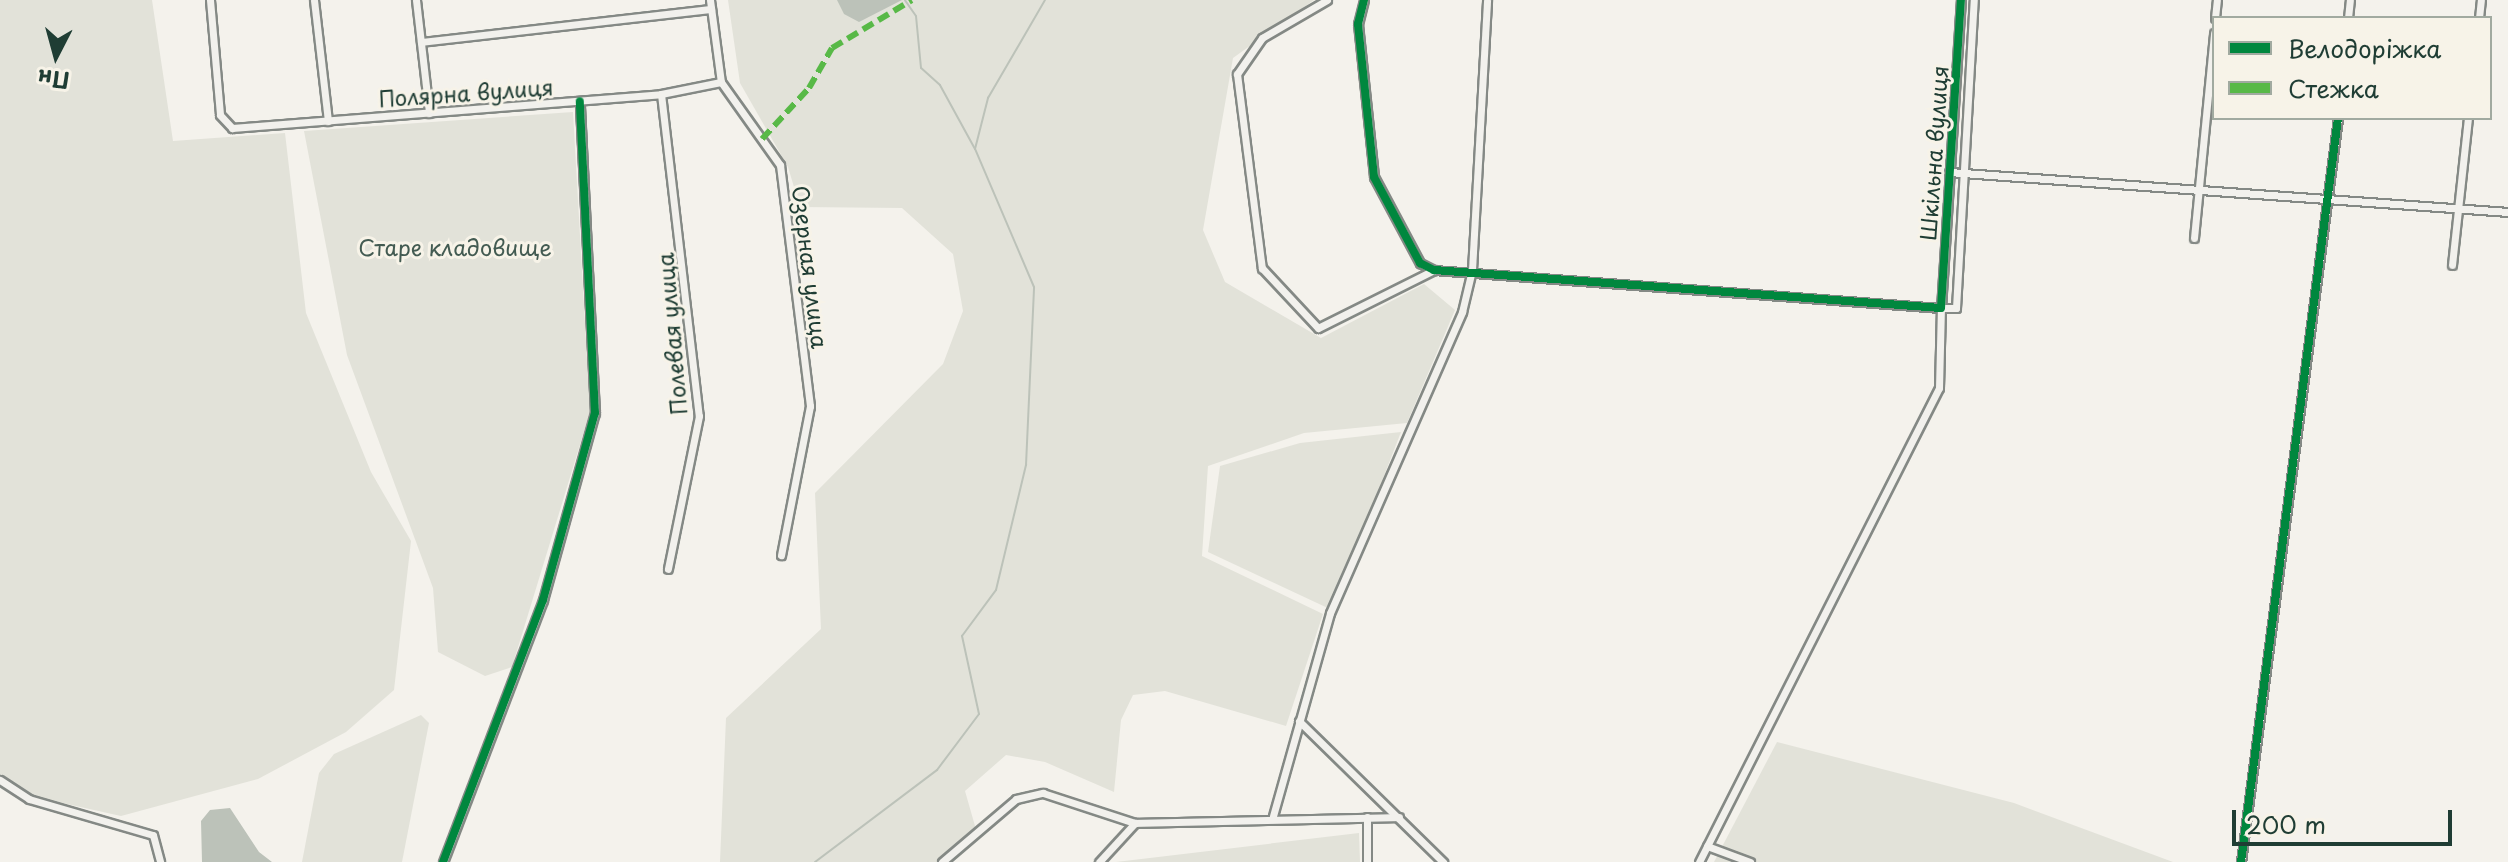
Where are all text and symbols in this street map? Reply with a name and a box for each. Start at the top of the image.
north arrow [16,16,96,96]
legend [2212,16,2492,120]
text: Велодоріжка [2288,30,2441,66]
text: Пн [36,62,71,98]
street label: Шкільна вулиця [1914,64,1952,242]
text: Стежка [2288,70,2379,106]
street label: Полярна вулиця [377,73,555,111]
street label: Озерная улица [788,183,834,351]
park label: Старе кладовище [357,234,553,260]
street label: Полевая улица [651,252,691,416]
scale bar [2236,794,2456,844]
text: 200 m [2246,806,2326,842]

